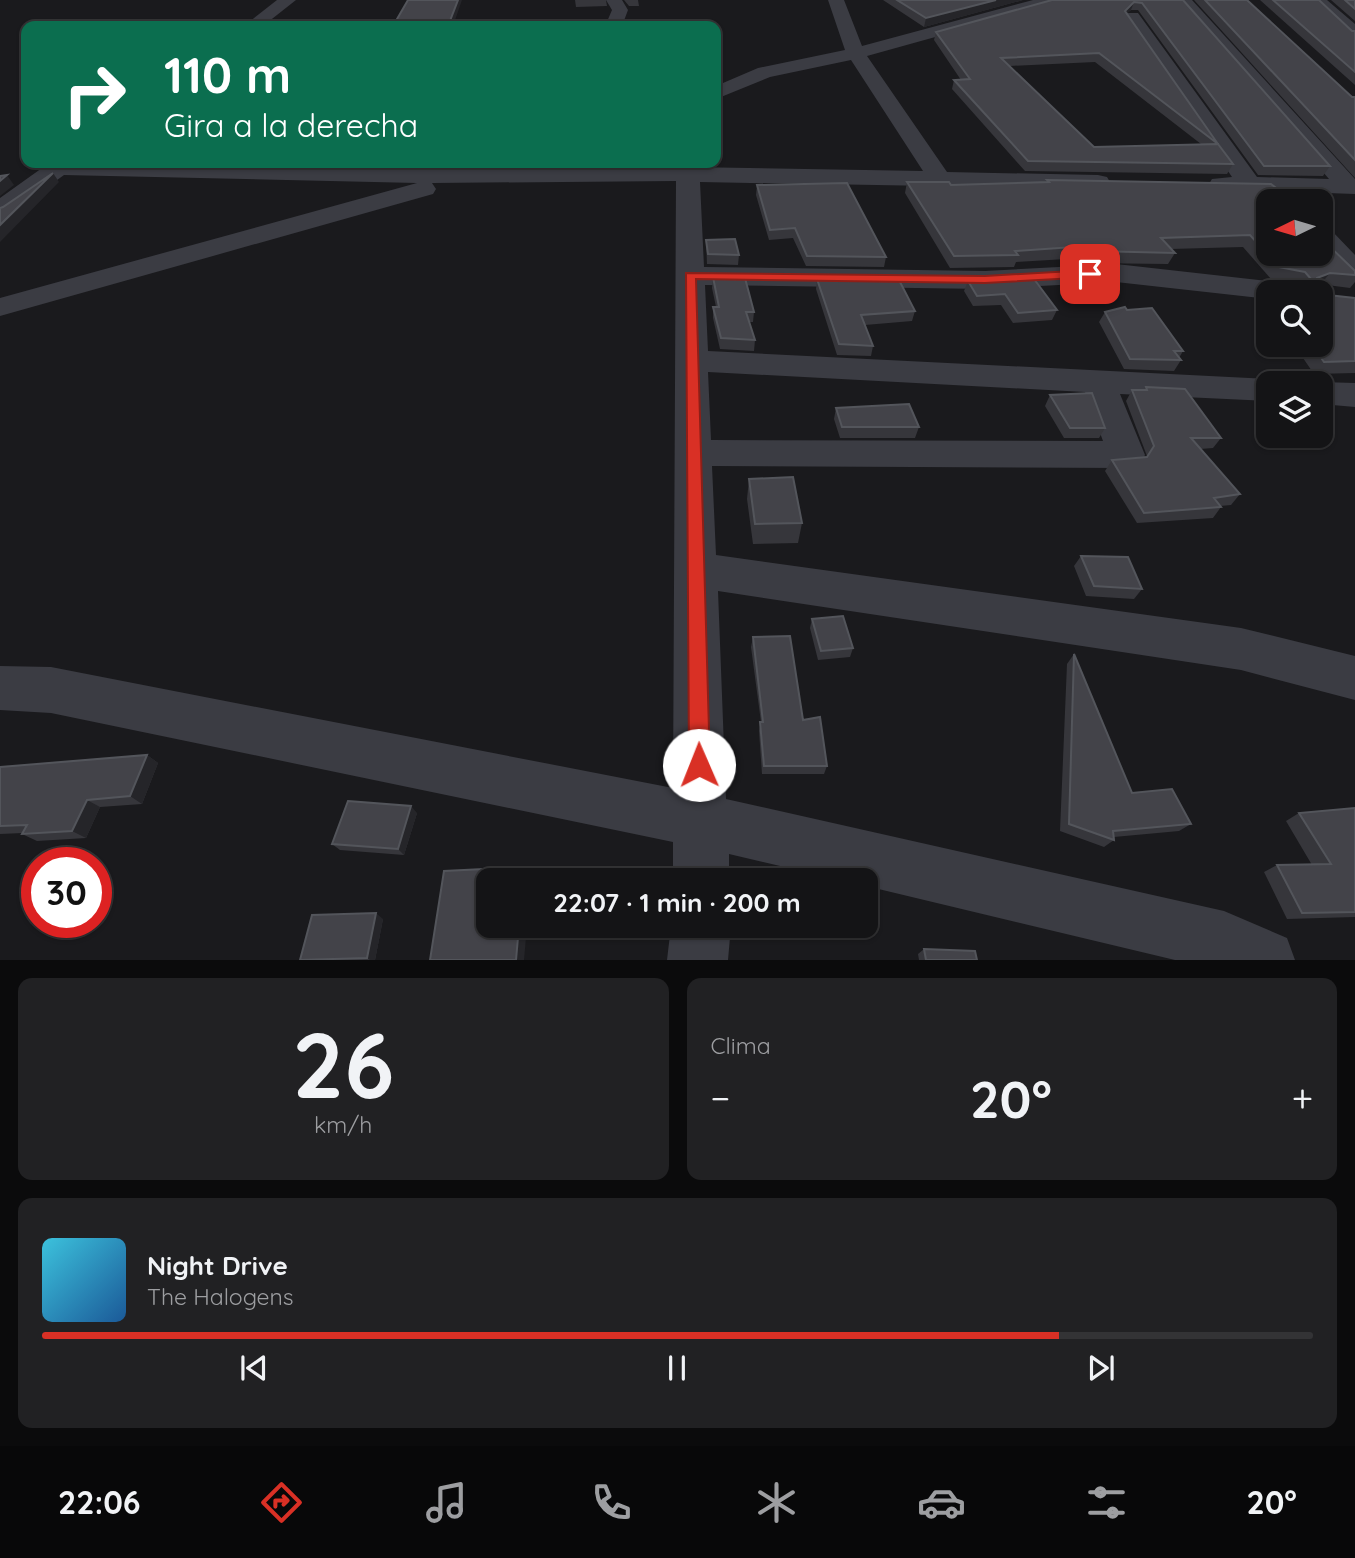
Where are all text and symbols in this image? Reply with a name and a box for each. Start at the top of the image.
text: 110 m [164,44,291,105]
icon: right [49,49,140,140]
text: Gira a la derecha [164,105,418,145]
north arrow [1256,189,1334,266]
map controls [1256,189,1333,448]
pin [1060,244,1120,304]
icon: arrive [1071,255,1109,293]
button: search [1256,280,1333,357]
button: layers [1256,371,1333,448]
position arrow [662,728,736,802]
speed limit sign: 30 [21,847,112,938]
text: 22:07 · 1 min · 200 m [553,886,801,919]
text: 26 [292,1007,394,1121]
text: Clima [711,1031,771,1060]
text: 20° [970,1066,1052,1131]
text: − [711,1074,730,1122]
text: + [1292,1074,1313,1122]
text: km/h [314,1110,372,1139]
text: Night Drive [147,1249,288,1282]
text: The Halogens [147,1282,294,1311]
icon: previous [235,1349,273,1387]
icon: pause [658,1349,696,1387]
icon: next [1082,1349,1120,1387]
icon: directions [257,1478,306,1527]
icon: music [422,1478,471,1527]
icon: phone [587,1478,636,1527]
icon: climate [752,1478,801,1527]
icon: car [917,1478,966,1527]
icon: filters [1082,1478,1131,1527]
text: 22:06 [58,1482,141,1522]
text: 20° [1247,1482,1297,1522]

